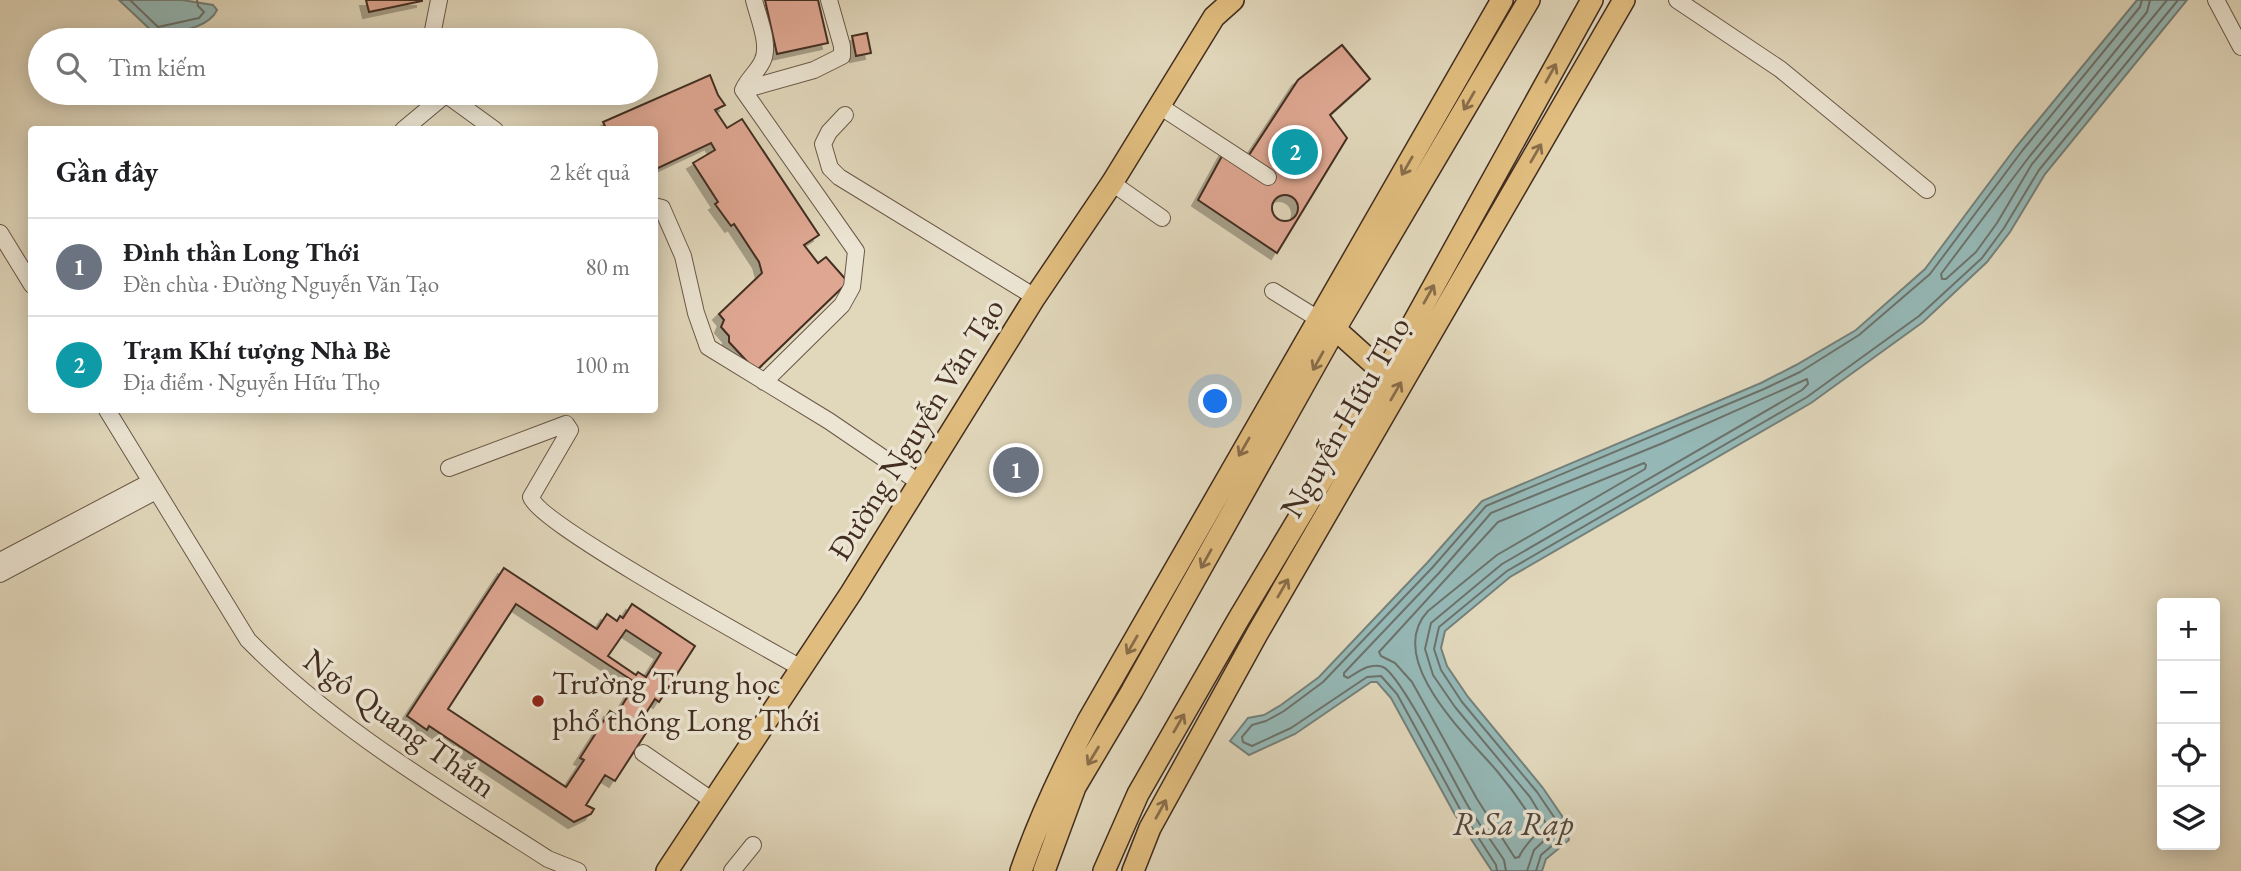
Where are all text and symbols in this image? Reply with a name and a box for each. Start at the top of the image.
search box [28,28,658,105]
icon: search [52,48,90,86]
text: Tìm kiếm [108,50,206,84]
one-way arrow [1544,64,1558,84]
one-way arrow [1462,91,1476,111]
pin: 2 [1272,126,1318,178]
one-way arrow [1529,143,1543,163]
text: Gần đây [56,152,158,191]
one-way arrow [1400,155,1414,175]
text: 2 kết quả [549,157,630,187]
text: Đình thần Long Thới [123,235,360,269]
text: 1 [73,252,85,282]
text: 80 m [585,252,630,282]
text: Đền chùa · Đường Nguyễn Văn Tạo [123,269,439,299]
one-way arrow [1423,284,1437,305]
street label: Đường Nguyễn Văn Tạo [818,290,1014,568]
street label: Nguyễn Hữu Thọ [1270,309,1420,525]
text: Trạm Khí tượng Nhà Bè [123,333,390,367]
text: 2 [73,350,85,380]
text: 100 m [574,350,630,380]
one-way arrow [1311,350,1324,371]
text: Địa điểm · Nguyễn Hữu Thọ [123,367,380,397]
one-way arrow [1389,382,1403,402]
your location [1198,384,1232,418]
one-way arrow [1237,437,1251,457]
pin: 1 [993,444,1039,496]
one-way arrow [1199,549,1213,569]
one-way arrow [1276,579,1290,599]
map controls [2157,598,2220,850]
button: + [2157,598,2220,661]
one-way arrow [1124,635,1138,655]
street label: Ngô Quang Thắm [295,639,505,807]
button: − [2157,661,2220,724]
place label: Trường Trung học phổ thông Long Thới [552,662,820,741]
marker: Trường Trung học phổ thông Long Thới [530,693,546,709]
one-way arrow [1172,713,1186,733]
button: locate [2157,724,2220,787]
one-way arrow [1085,746,1099,766]
button: layers [2157,787,2220,850]
one-way arrow [1154,799,1168,819]
water label: R.Sa Rạp [1452,802,1574,845]

